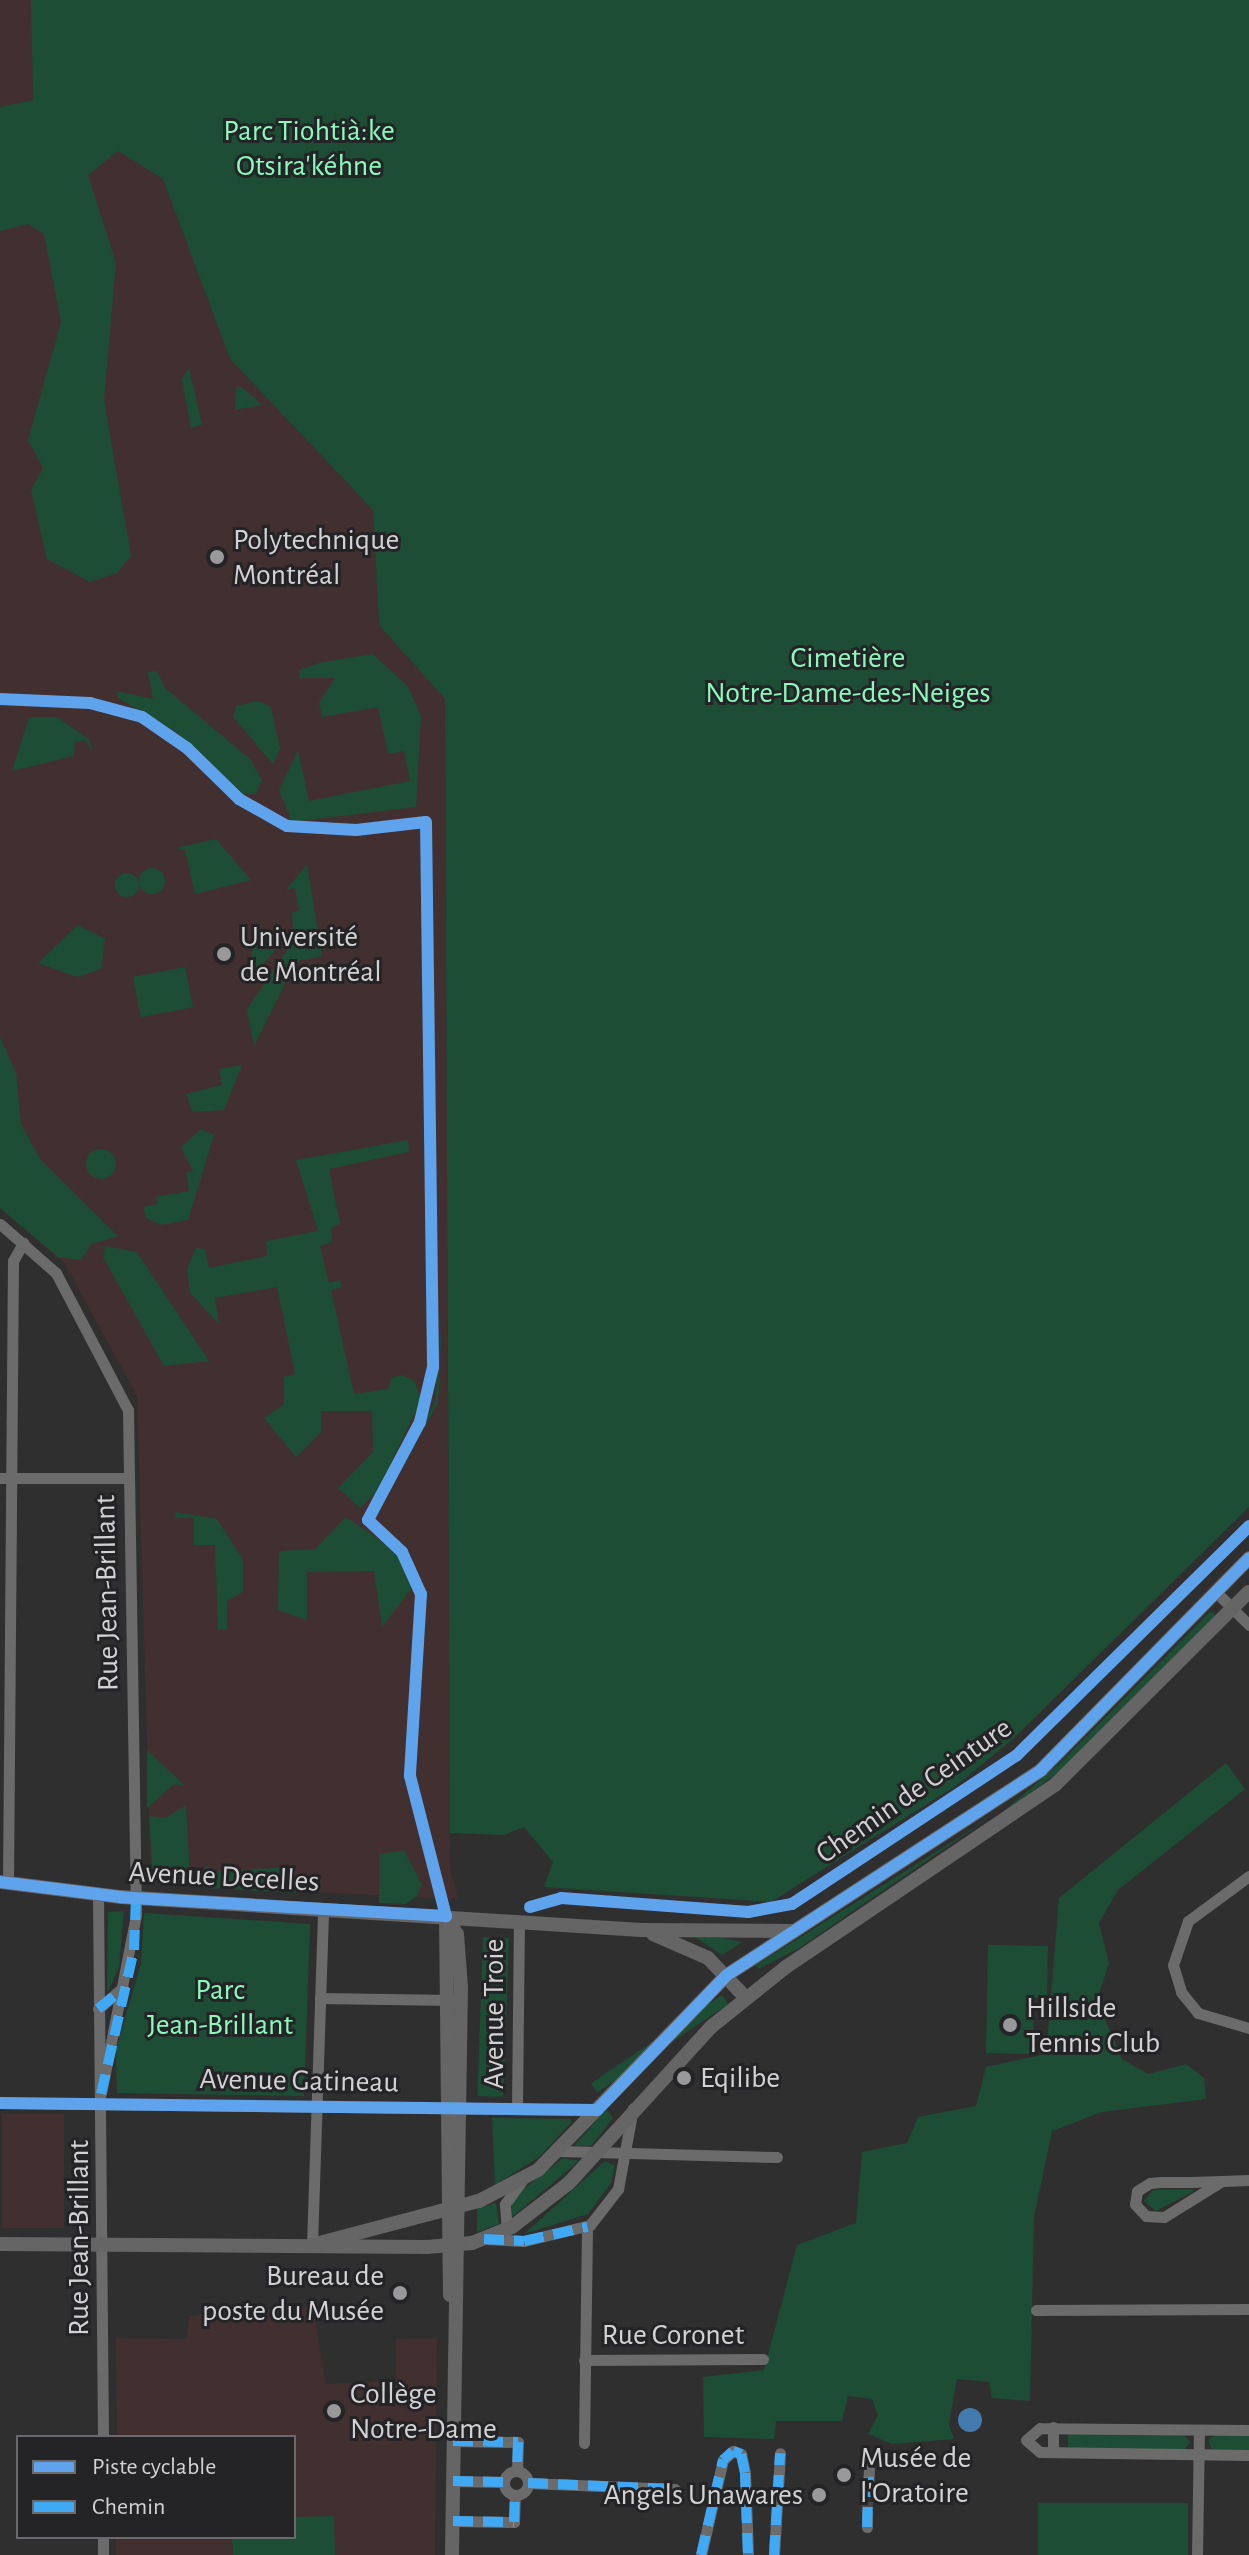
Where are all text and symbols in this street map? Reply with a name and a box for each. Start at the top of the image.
park label: Parc Tiohtià:ke Otsira'kéhne [223,113,395,184]
place label: Polytechnique Montréal [233,522,399,592]
marker: Polytechnique Montréal [208,548,226,566]
park label: Cimetière Notre-Dame-des-Neiges [705,640,991,710]
place label: Université de Montréal [240,919,382,990]
marker: Université de Montréal [215,945,233,963]
street label: Rue Jean-Brillant [87,1495,127,1691]
street label: Chemin de Ceinture [809,1710,1019,1872]
street label: Avenue Decelles [128,1854,320,1900]
street label: Avenue Troie [476,1939,512,2089]
park label: Parc Jean-Brillant [147,1972,293,2042]
place label: Hillside Tennis Club [1026,1990,1160,2060]
marker: Hillside Tennis Club [1001,2016,1019,2034]
place label: Eqilibe [700,2060,780,2096]
street label: Avenue Gatineau [199,2061,399,2101]
marker: Eqilibe [675,2069,693,2087]
street label: Rue Jean-Brillant [61,2140,97,2336]
place label: Bureau de poste du Musée [202,2258,384,2328]
marker: Bureau de poste du Musée [391,2284,409,2302]
street label: Rue Coronet [602,2317,744,2353]
place label: Collège Notre-Dame [350,2376,497,2446]
marker: Collège Notre-Dame [325,2402,343,2420]
legend [16,2435,296,2539]
place label: Musée de l'Oratoire [860,2440,971,2510]
text: Piste cyclable [92,2455,216,2479]
marker: Musée de l'Oratoire [835,2466,853,2484]
place label: Angels Unawares [604,2477,803,2513]
marker: Angels Unawares [810,2486,828,2504]
text: Chemin [92,2495,165,2519]

